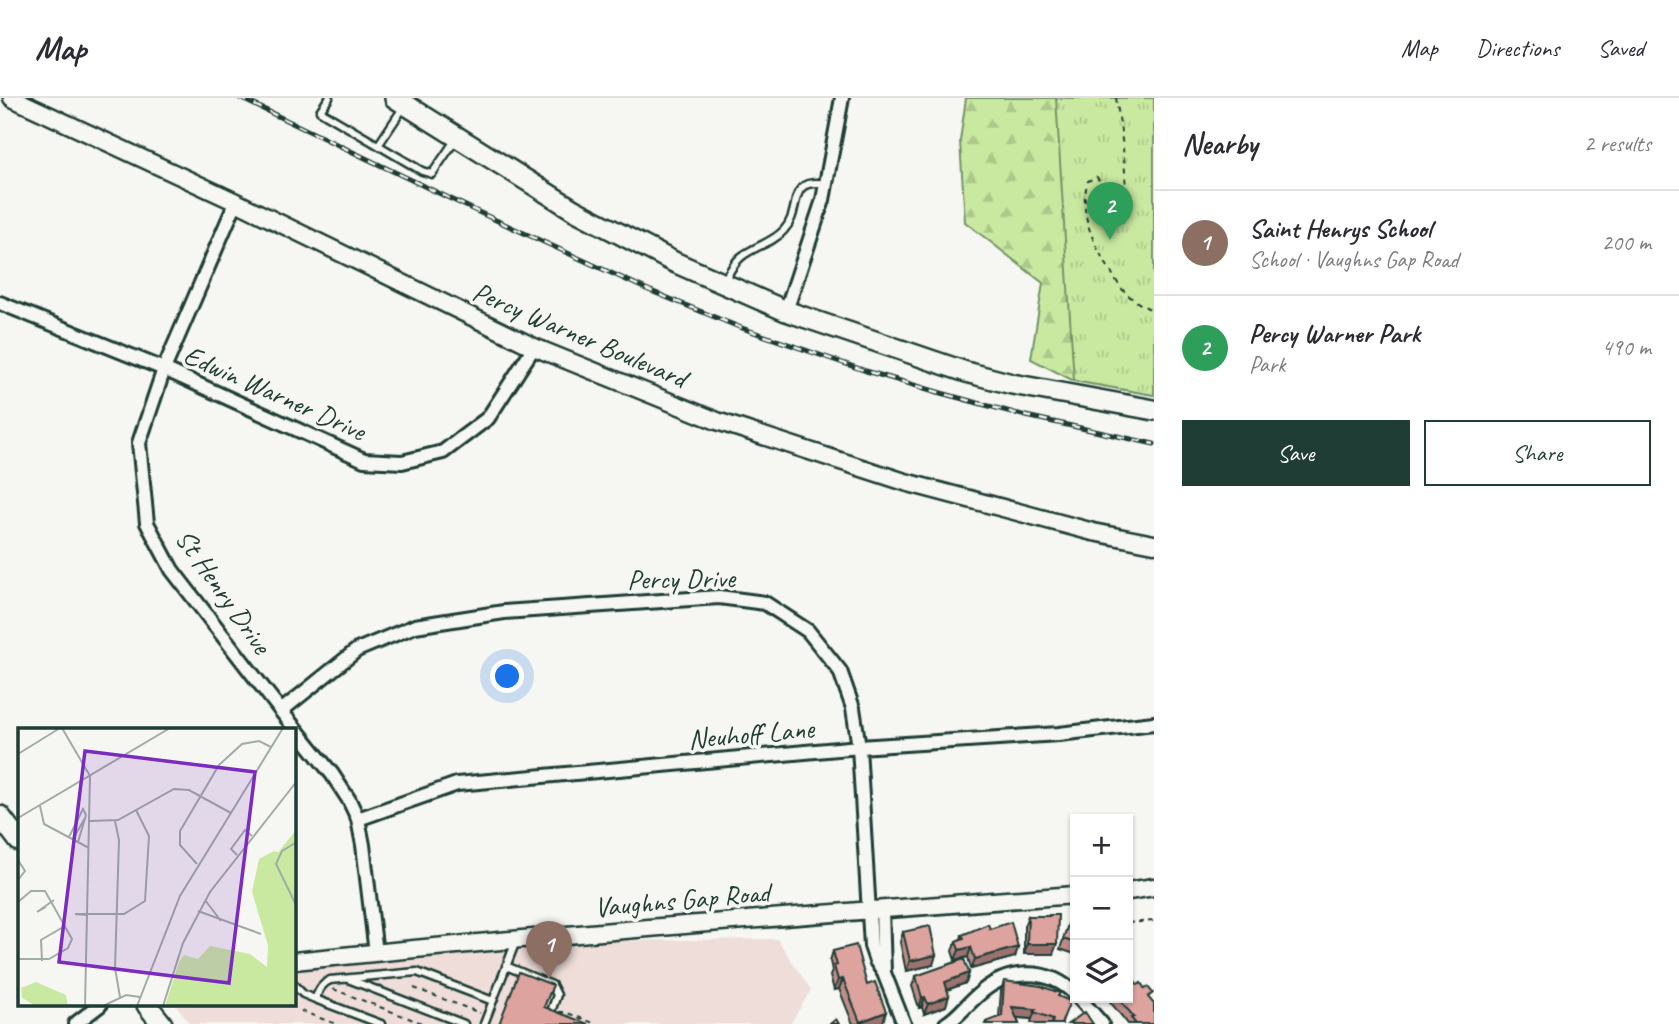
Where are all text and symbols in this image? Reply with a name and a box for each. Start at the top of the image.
text: Map [35,27,86,69]
text: Map [1401,33,1438,63]
text: Directions [1476,33,1559,63]
text: Saved [1597,33,1644,63]
text: Nearby [1182,125,1258,163]
text: 2 results [1584,129,1651,158]
pin: 2 [1087,182,1133,240]
text: Saint Henrys School [1249,212,1432,245]
text: 1 [1200,228,1210,257]
text: 200 m [1602,228,1651,257]
text: School · Vaughns Gap Road [1249,245,1458,274]
street label: Percy Warner Boulevard [468,274,696,397]
text: Percy Warner Park [1249,317,1420,350]
text: 2 [1200,333,1210,362]
text: 490 m [1602,333,1651,362]
street label: Edwin Warner Drive [179,337,373,449]
text: Park [1249,350,1285,379]
button: Save [1182,420,1410,486]
button: Share [1424,420,1651,486]
street label: St Henry Drive [168,522,280,662]
street label: Percy Drive [627,560,737,597]
your location [490,659,524,693]
street label: Neuhoff Lane [687,710,817,756]
inset map [18,728,296,1006]
map controls [1070,814,1133,1003]
button: + [1070,814,1133,877]
street label: Vaughns Gap Road [593,874,775,925]
button: − [1070,877,1133,940]
pin: 1 [526,921,572,979]
button: layers [1070,940,1133,1003]

